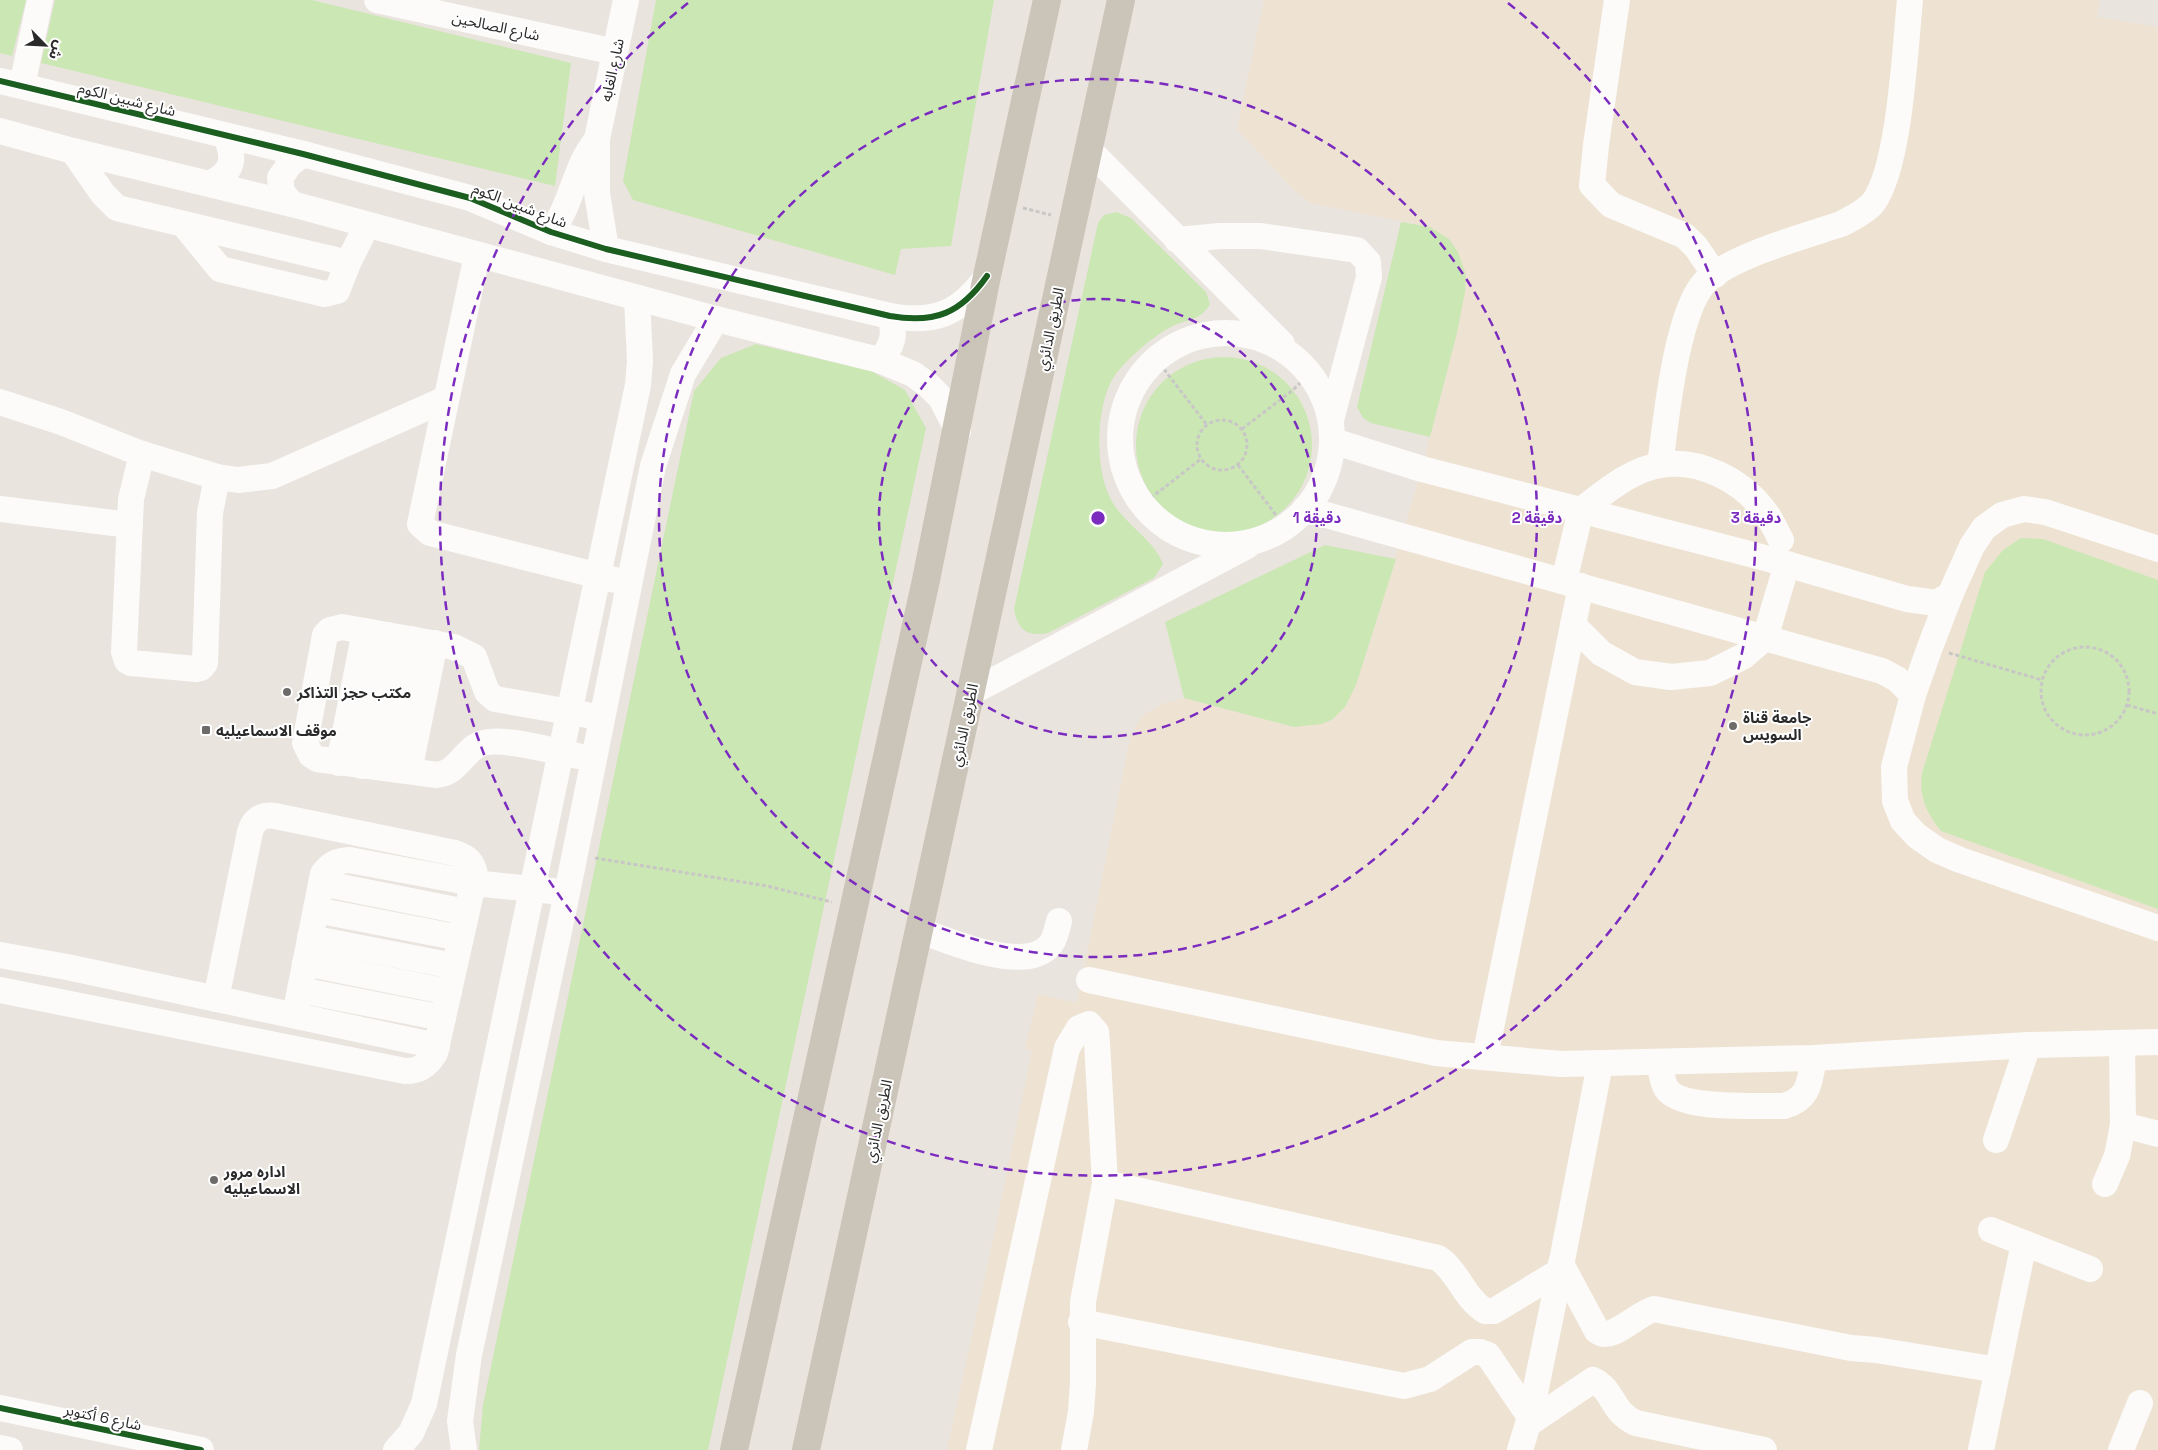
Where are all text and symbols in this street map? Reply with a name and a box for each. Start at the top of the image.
street label: شارع الصالحين [450,7,542,48]
north arrow [20,20,70,70]
street label: شارع الغابه [596,36,631,104]
text: ش [45,38,69,63]
street label: شارع شبين الكوم [76,78,178,123]
street label: شارع شبين الكوم [469,178,570,235]
street label: الطريق الدائري [1032,286,1070,373]
text: 1 دقيقة [1293,508,1341,527]
text: 2 دقيقة [1512,508,1562,527]
text: 3 دقيقة [1731,508,1782,527]
centre of rings [1089,509,1107,527]
street label: الطريق الدائري [946,682,984,769]
place label: مكتب حجز التذاكر [296,683,411,702]
marker: مكتب حجز التذاكر [281,686,293,698]
place label: جامعة قناة السويس [1743,708,1812,744]
marker: جامعة قناة السويس [1727,720,1739,732]
place label: موقف الاسماعيليه [216,721,337,740]
marker: موقف الاسماعيليه [200,724,212,736]
street label: الطريق الدائري [860,1078,898,1165]
place label: اداره مرور الاسماعيليه [223,1162,300,1198]
marker: اداره مرور الاسماعيليه [208,1174,220,1186]
street label: شارع 6 أكتوبر [61,1399,144,1437]

